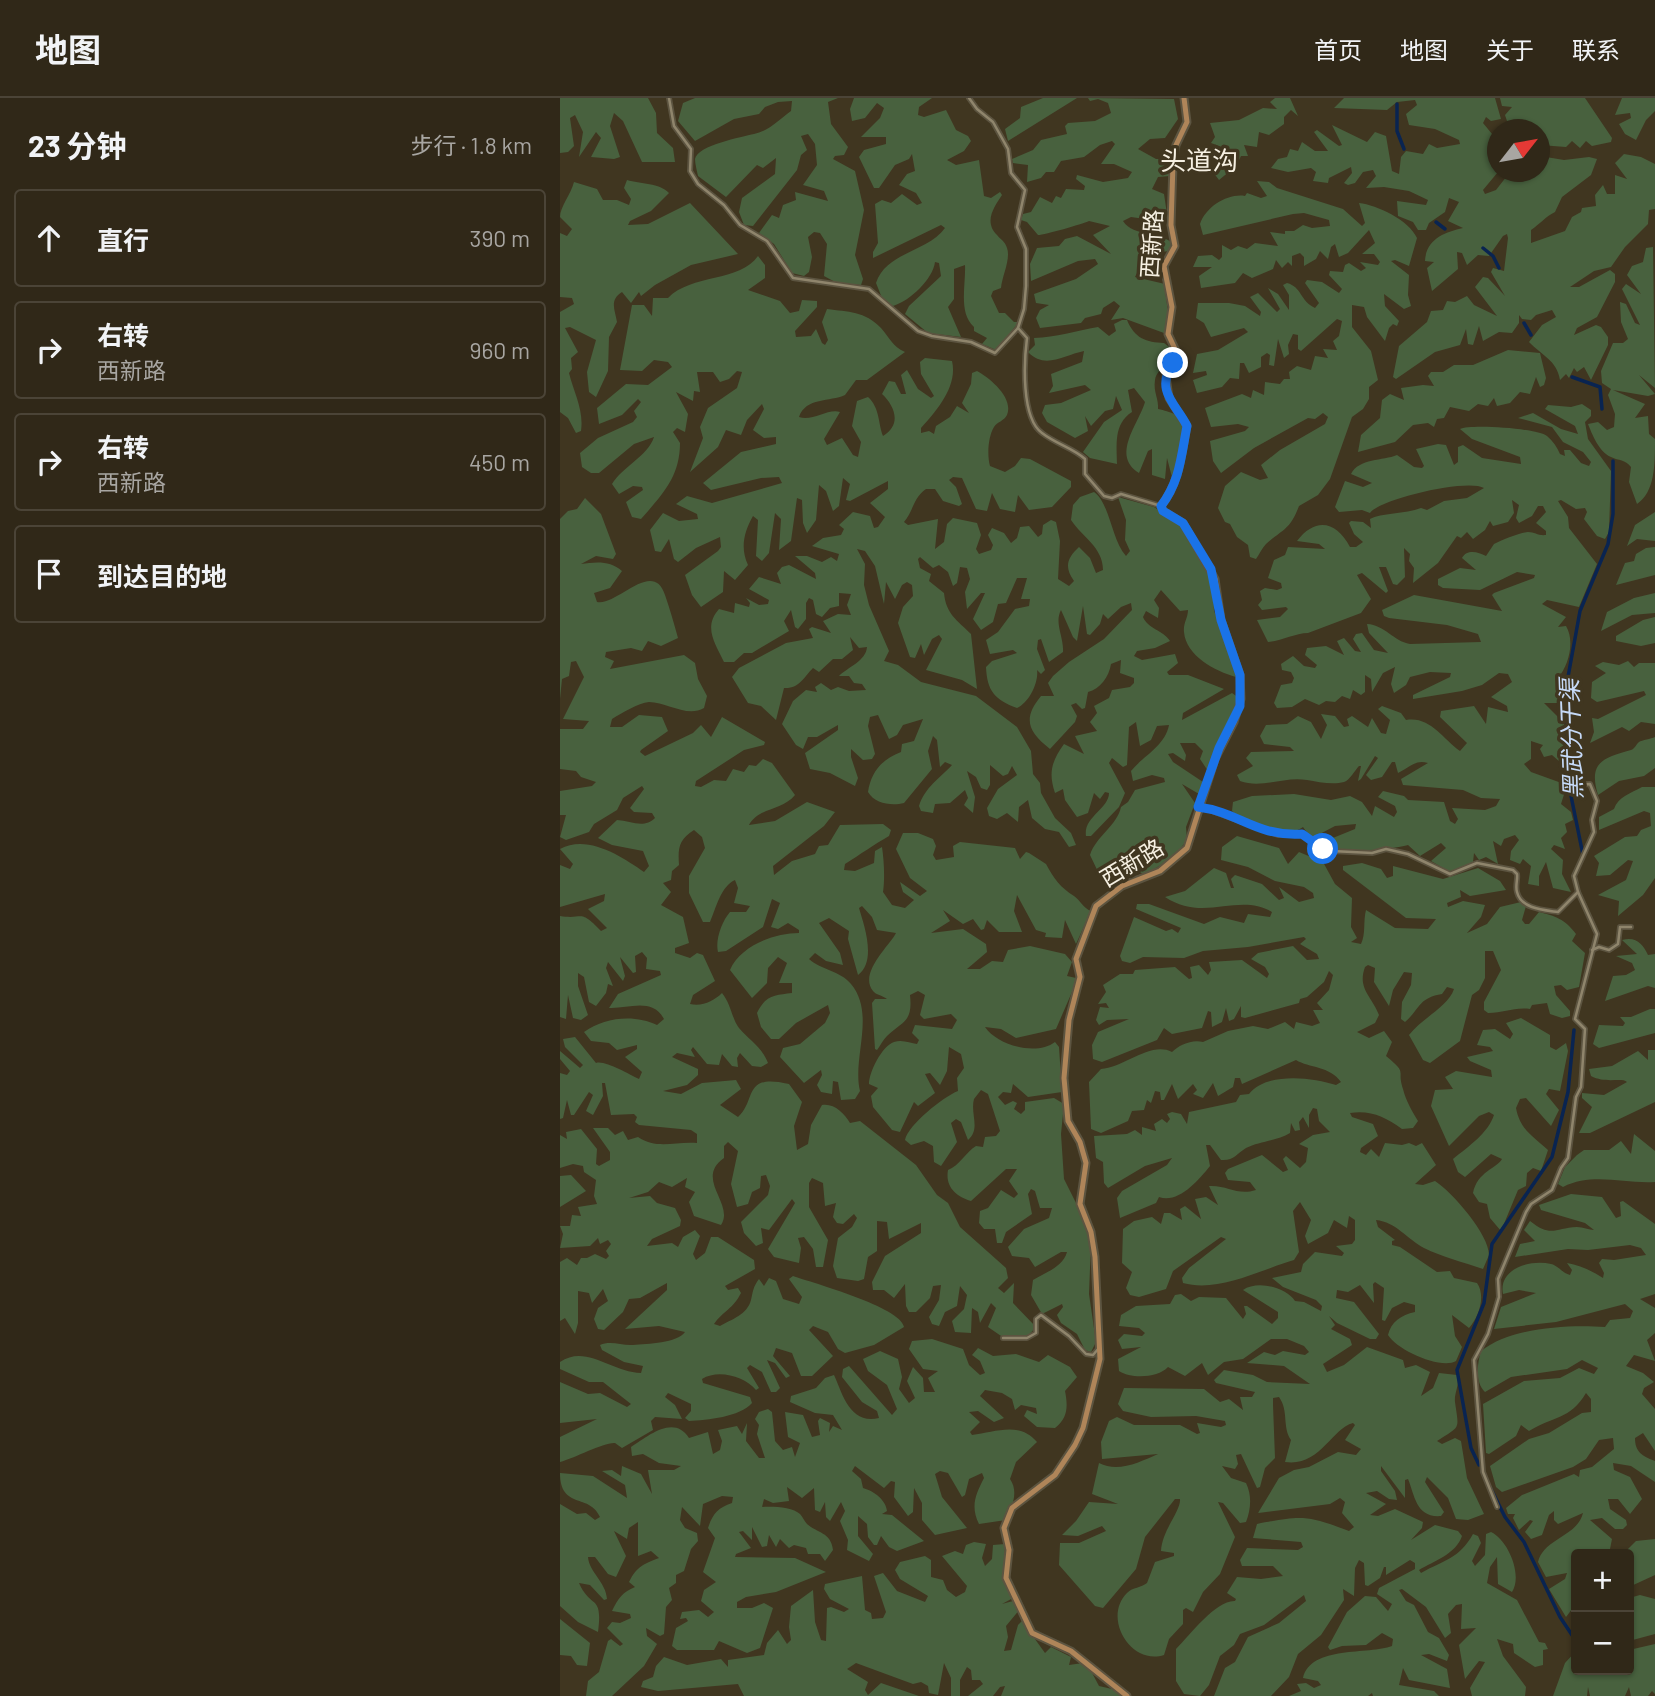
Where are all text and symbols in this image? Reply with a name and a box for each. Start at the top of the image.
text: 地图 [35,29,101,69]
text: 首页 [1314,35,1362,64]
text: 地图 [1400,35,1448,64]
text: 关于 [1486,35,1534,64]
text: 联系 [1572,35,1620,64]
north arrow [1487,119,1550,182]
text: 23 分钟 [28,127,127,163]
text: 步行 · 1.8 km [410,131,532,159]
district label: 头道沟 [1160,144,1238,175]
street label: 西新路 [1135,209,1167,279]
icon: ahead [30,219,68,257]
text: 直行 [97,224,149,255]
text: 390 m [470,224,530,252]
text: 右转 [97,319,149,350]
icon: right [30,331,68,369]
text: 960 m [470,336,530,364]
route end [1157,347,1188,378]
text: 西新路 [97,356,166,384]
text: 右转 [97,431,149,462]
icon: right [30,443,68,481]
text: 450 m [469,448,530,476]
text: 西新路 [97,468,166,496]
icon: arrive [30,555,68,593]
text: 到达目的地 [97,560,227,591]
water label: 黑武分干渠 [1554,676,1587,800]
street label: 西新路 [1095,832,1168,892]
route start [1307,833,1338,864]
map controls [1571,1549,1634,1675]
button: + [1571,1549,1634,1612]
button: − [1571,1612,1634,1675]

